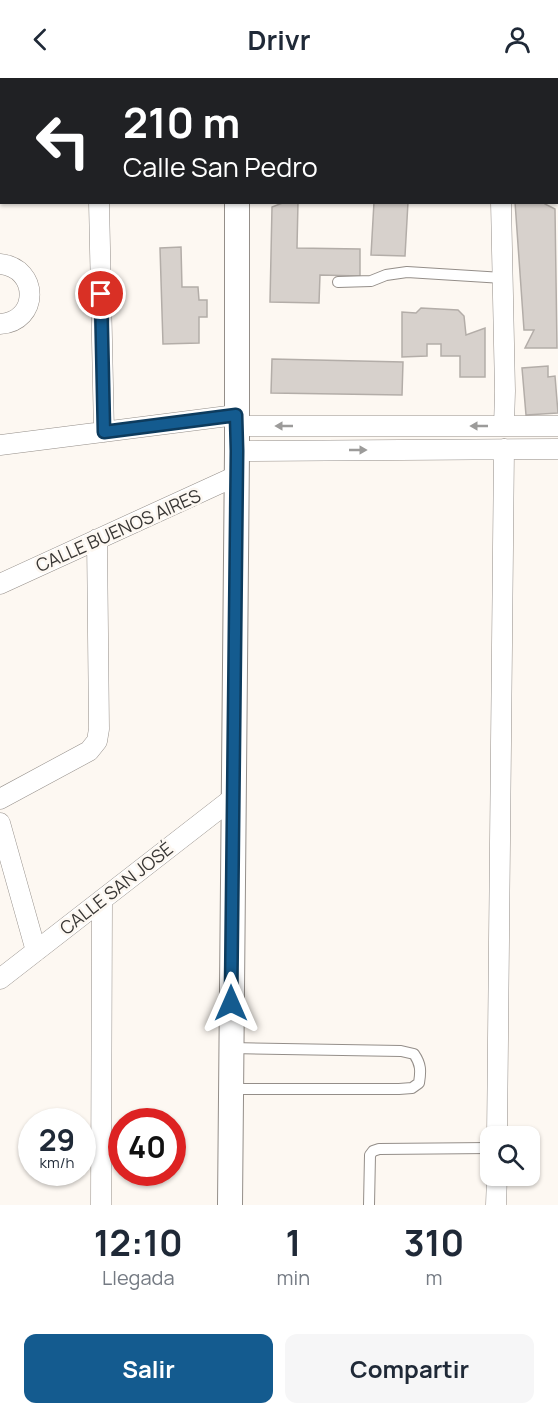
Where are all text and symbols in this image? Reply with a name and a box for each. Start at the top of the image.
text: Drivr [248,21,310,58]
icon: back [24,23,57,56]
icon: person [501,23,534,56]
text: 210 m [123,93,240,151]
icon: left [24,102,102,180]
text: Calle San Pedro [123,148,318,185]
pin [75,268,126,319]
icon: arrive [84,277,117,310]
one-way arrow [274,421,293,431]
one-way arrow [469,421,488,431]
one-way arrow [349,445,368,455]
street label: CALLE BUENOS AIRES [32,483,204,577]
street label: CALLE SAN JOSÉ [55,836,177,940]
position arrow [199,971,263,1035]
speed limit sign: 40 [108,1108,186,1186]
text: 29 [39,1119,75,1160]
map controls [480,1126,540,1186]
button: search [480,1126,540,1186]
text: km/h [40,1152,74,1173]
text: 12:10 [94,1218,183,1267]
text: 1 [285,1218,301,1267]
text: 310 [404,1218,464,1267]
text: Llegada [102,1264,175,1291]
text: min [277,1264,310,1291]
text: m [426,1264,442,1291]
button: Salir [24,1334,273,1403]
button: Compartir [285,1334,534,1403]

